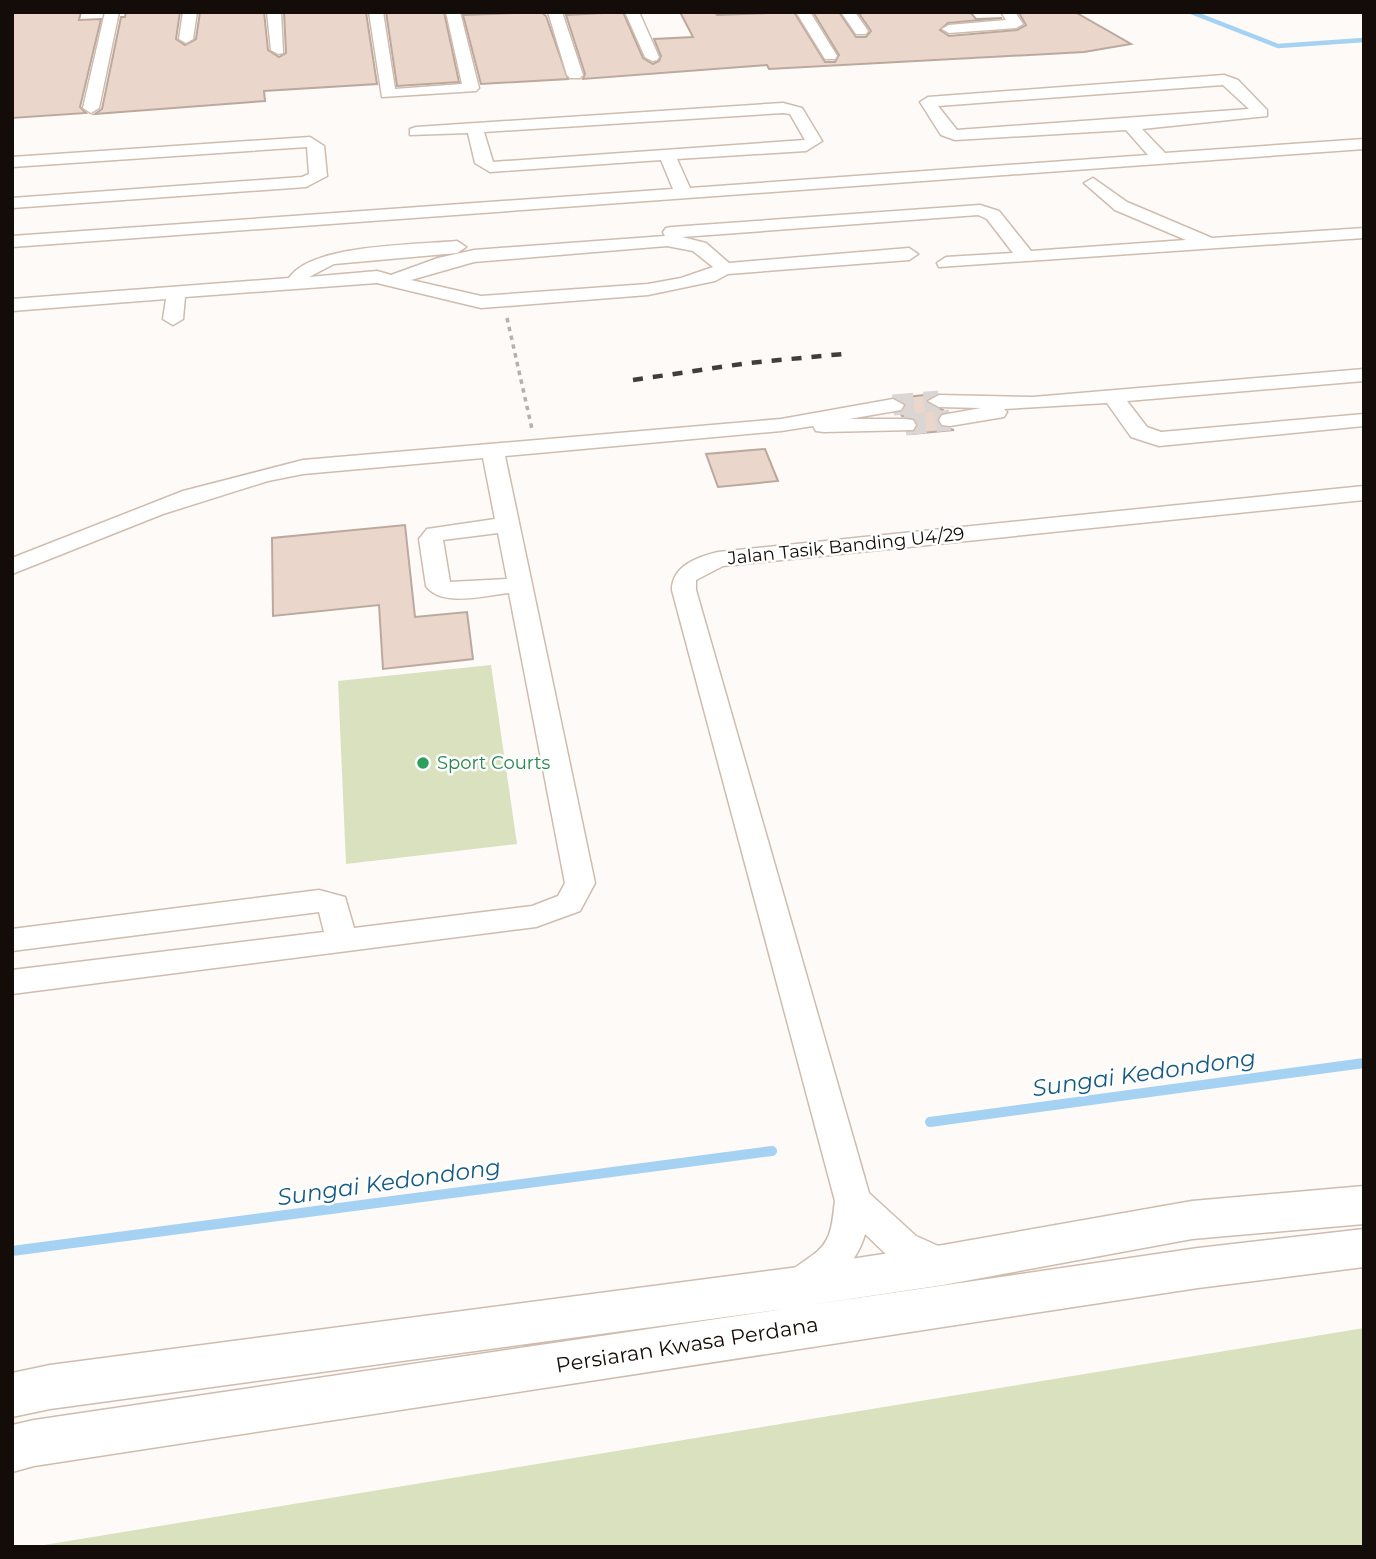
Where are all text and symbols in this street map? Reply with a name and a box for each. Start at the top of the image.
street label: Jalan Tasik Banding U4/29 [725,523,966,569]
place label: Sport Courts [437,752,551,774]
marker: Sport Courts [415,755,431,771]
water label: Sungai Kedondong [1030,1043,1258,1103]
water label: Sungai Kedondong [275,1152,503,1212]
street label: Persiaran Kwasa Perdana [554,1311,820,1378]

